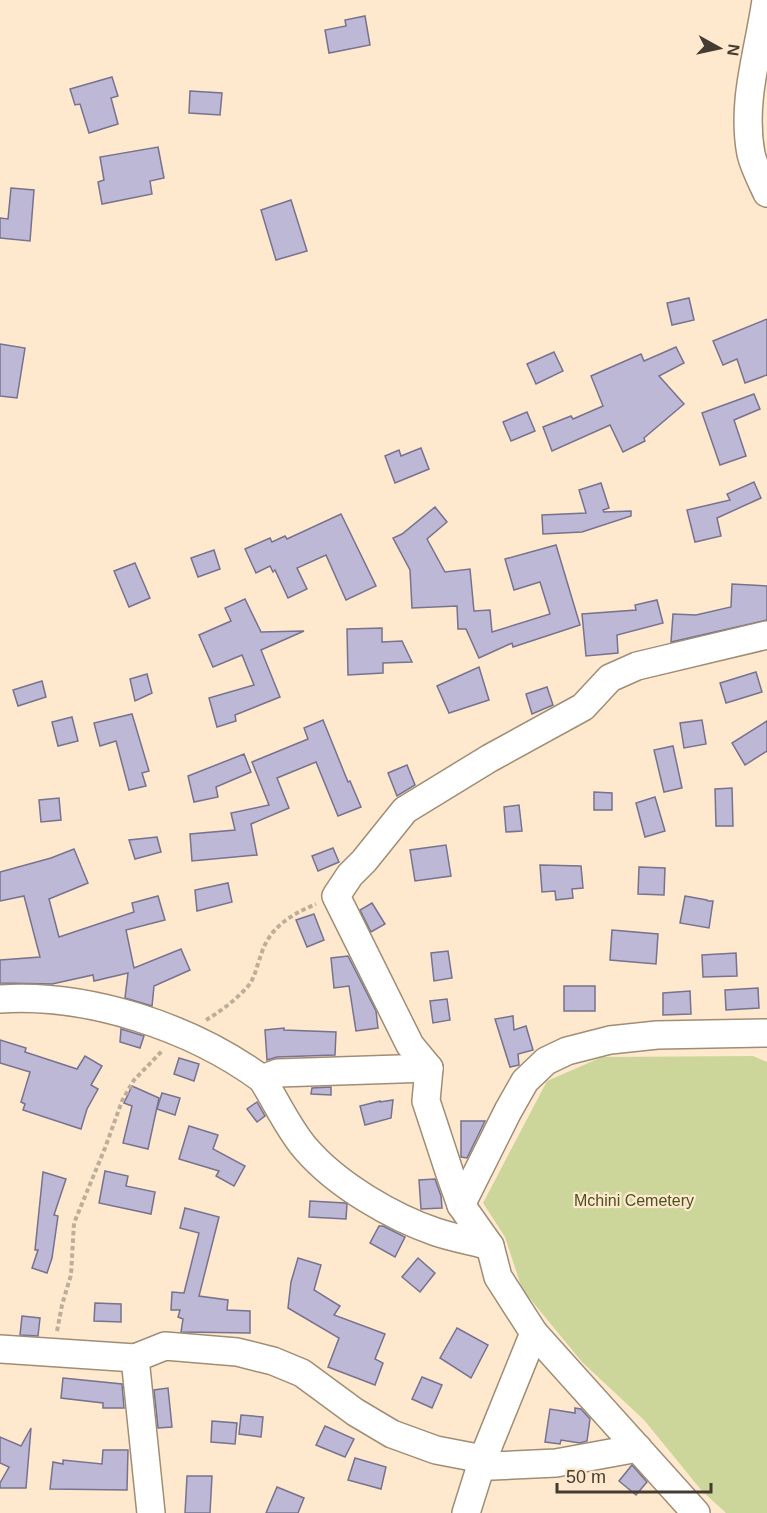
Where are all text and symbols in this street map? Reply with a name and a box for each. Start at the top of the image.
north arrow [689,18,749,78]
text: N [724,43,743,57]
park label: Mchini Cemetery [574,1192,694,1209]
scale bar [557,1456,712,1494]
text: 50 m [566,1467,606,1487]

